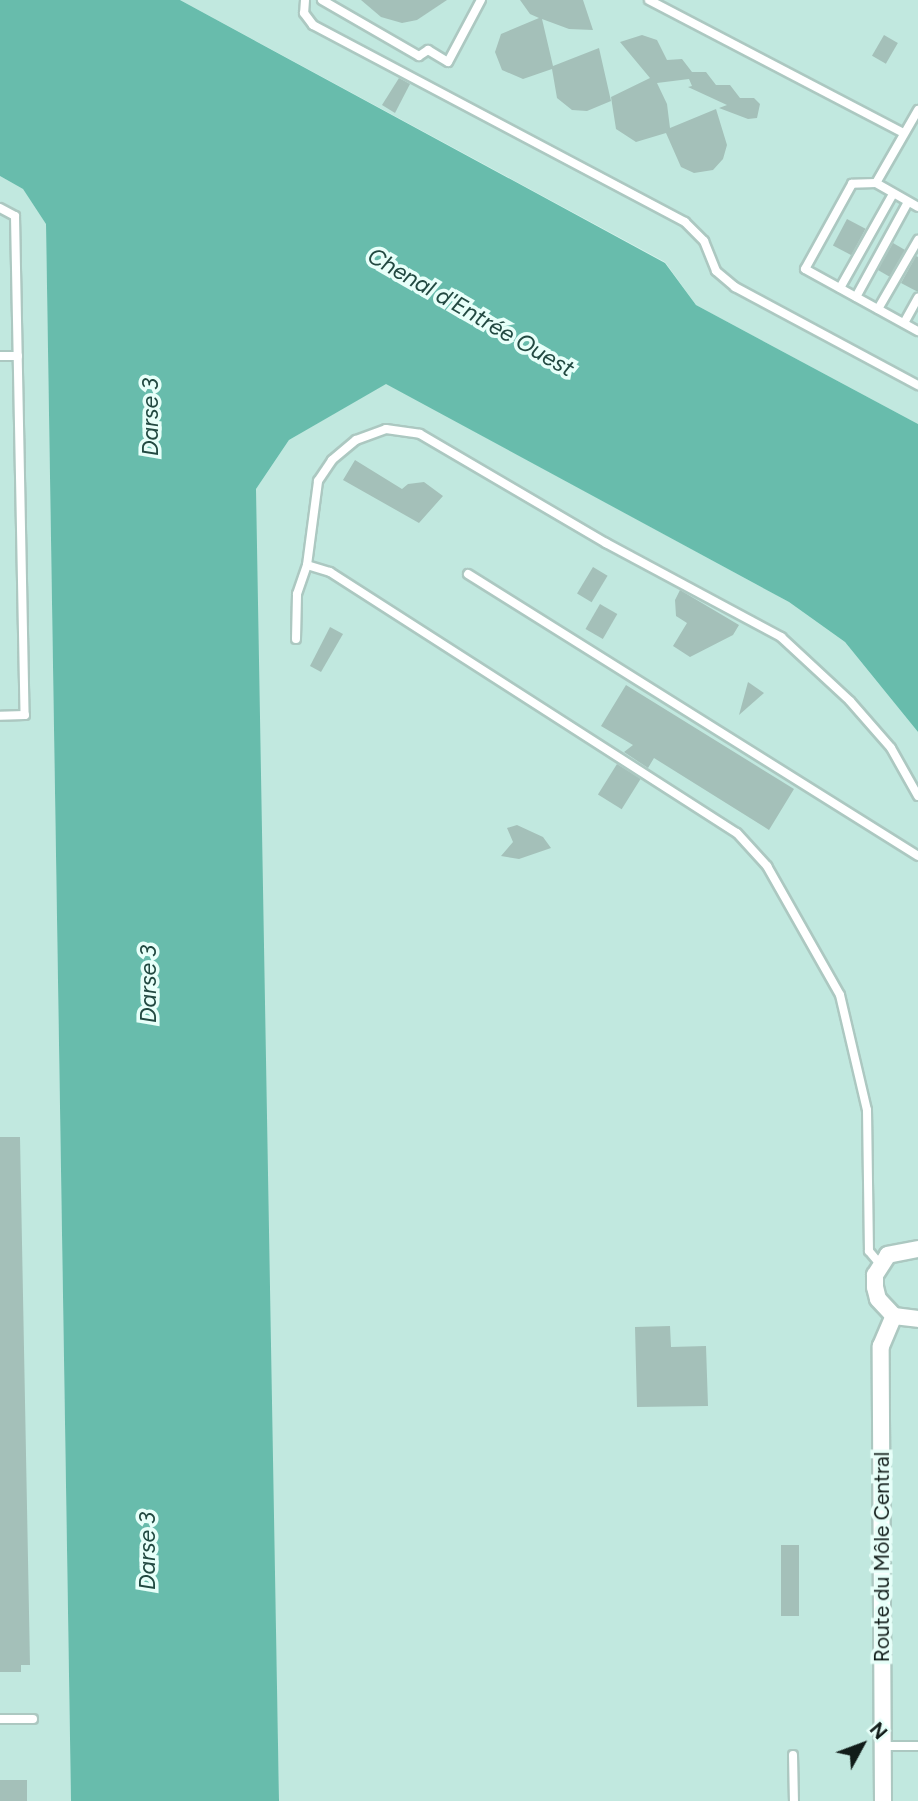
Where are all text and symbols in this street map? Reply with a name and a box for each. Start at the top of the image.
water label: Chenal d'Entrée Ouest [363,241,579,383]
water label: Darse 3 [136,378,164,456]
water label: Darse 3 [134,945,162,1023]
street label: Route du Môle Central [869,1452,895,1662]
water label: Darse 3 [133,1512,161,1590]
north arrow [827,1710,897,1780]
text: N [865,1718,892,1744]

